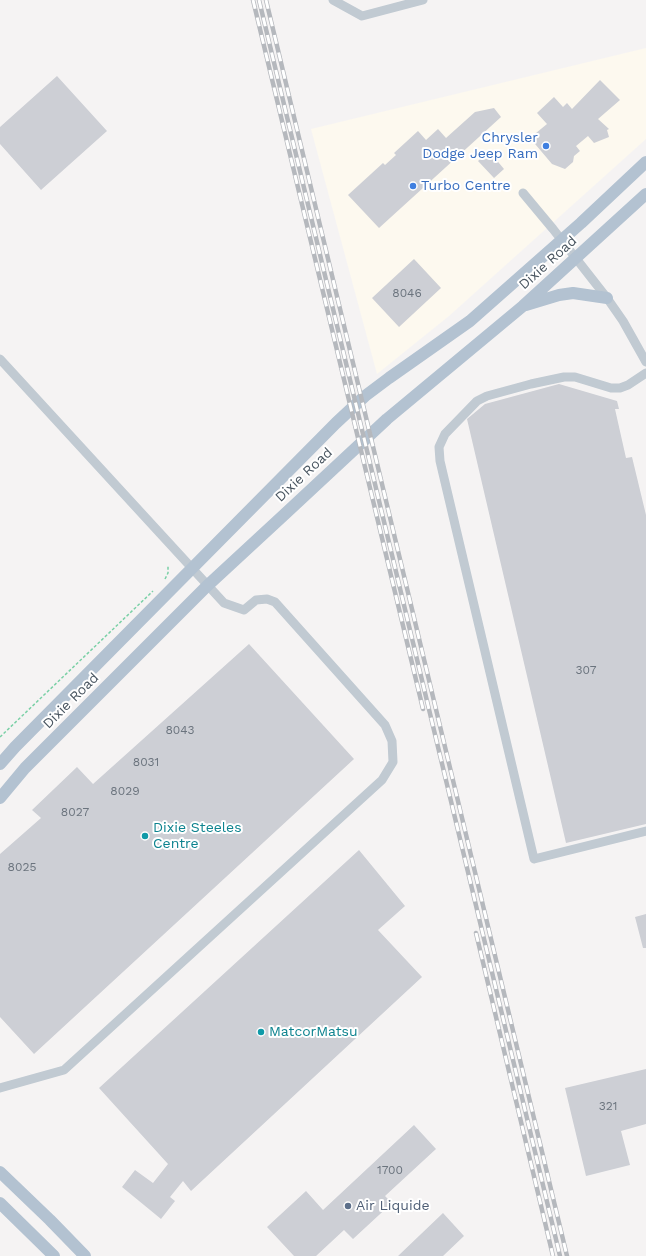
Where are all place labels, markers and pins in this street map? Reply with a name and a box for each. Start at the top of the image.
place label: Chrysler Dodge Jeep Ram [422,130,538,162]
marker: Chrysler Dodge Jeep Ram [541,141,551,151]
place label: Turbo Centre [421,178,511,194]
marker: Turbo Centre [408,181,418,191]
place label: Dixie Steeles Centre [153,820,242,852]
marker: Dixie Steeles Centre [140,831,150,841]
place label: MatcorMatsu [269,1024,358,1040]
marker: MatcorMatsu [256,1027,266,1037]
place label: Air Liquide [356,1198,430,1214]
marker: Air Liquide [343,1201,353,1211]

